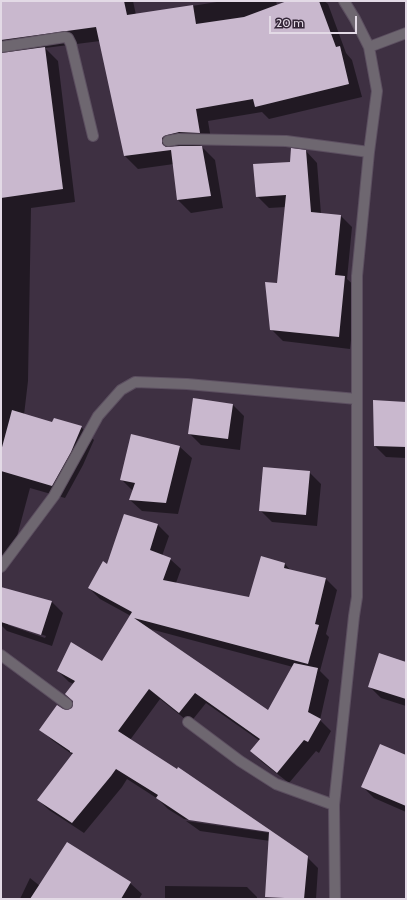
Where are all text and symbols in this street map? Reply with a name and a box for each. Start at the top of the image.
scale bar [271,8,359,34]
text: 20 m [276,15,304,30]

